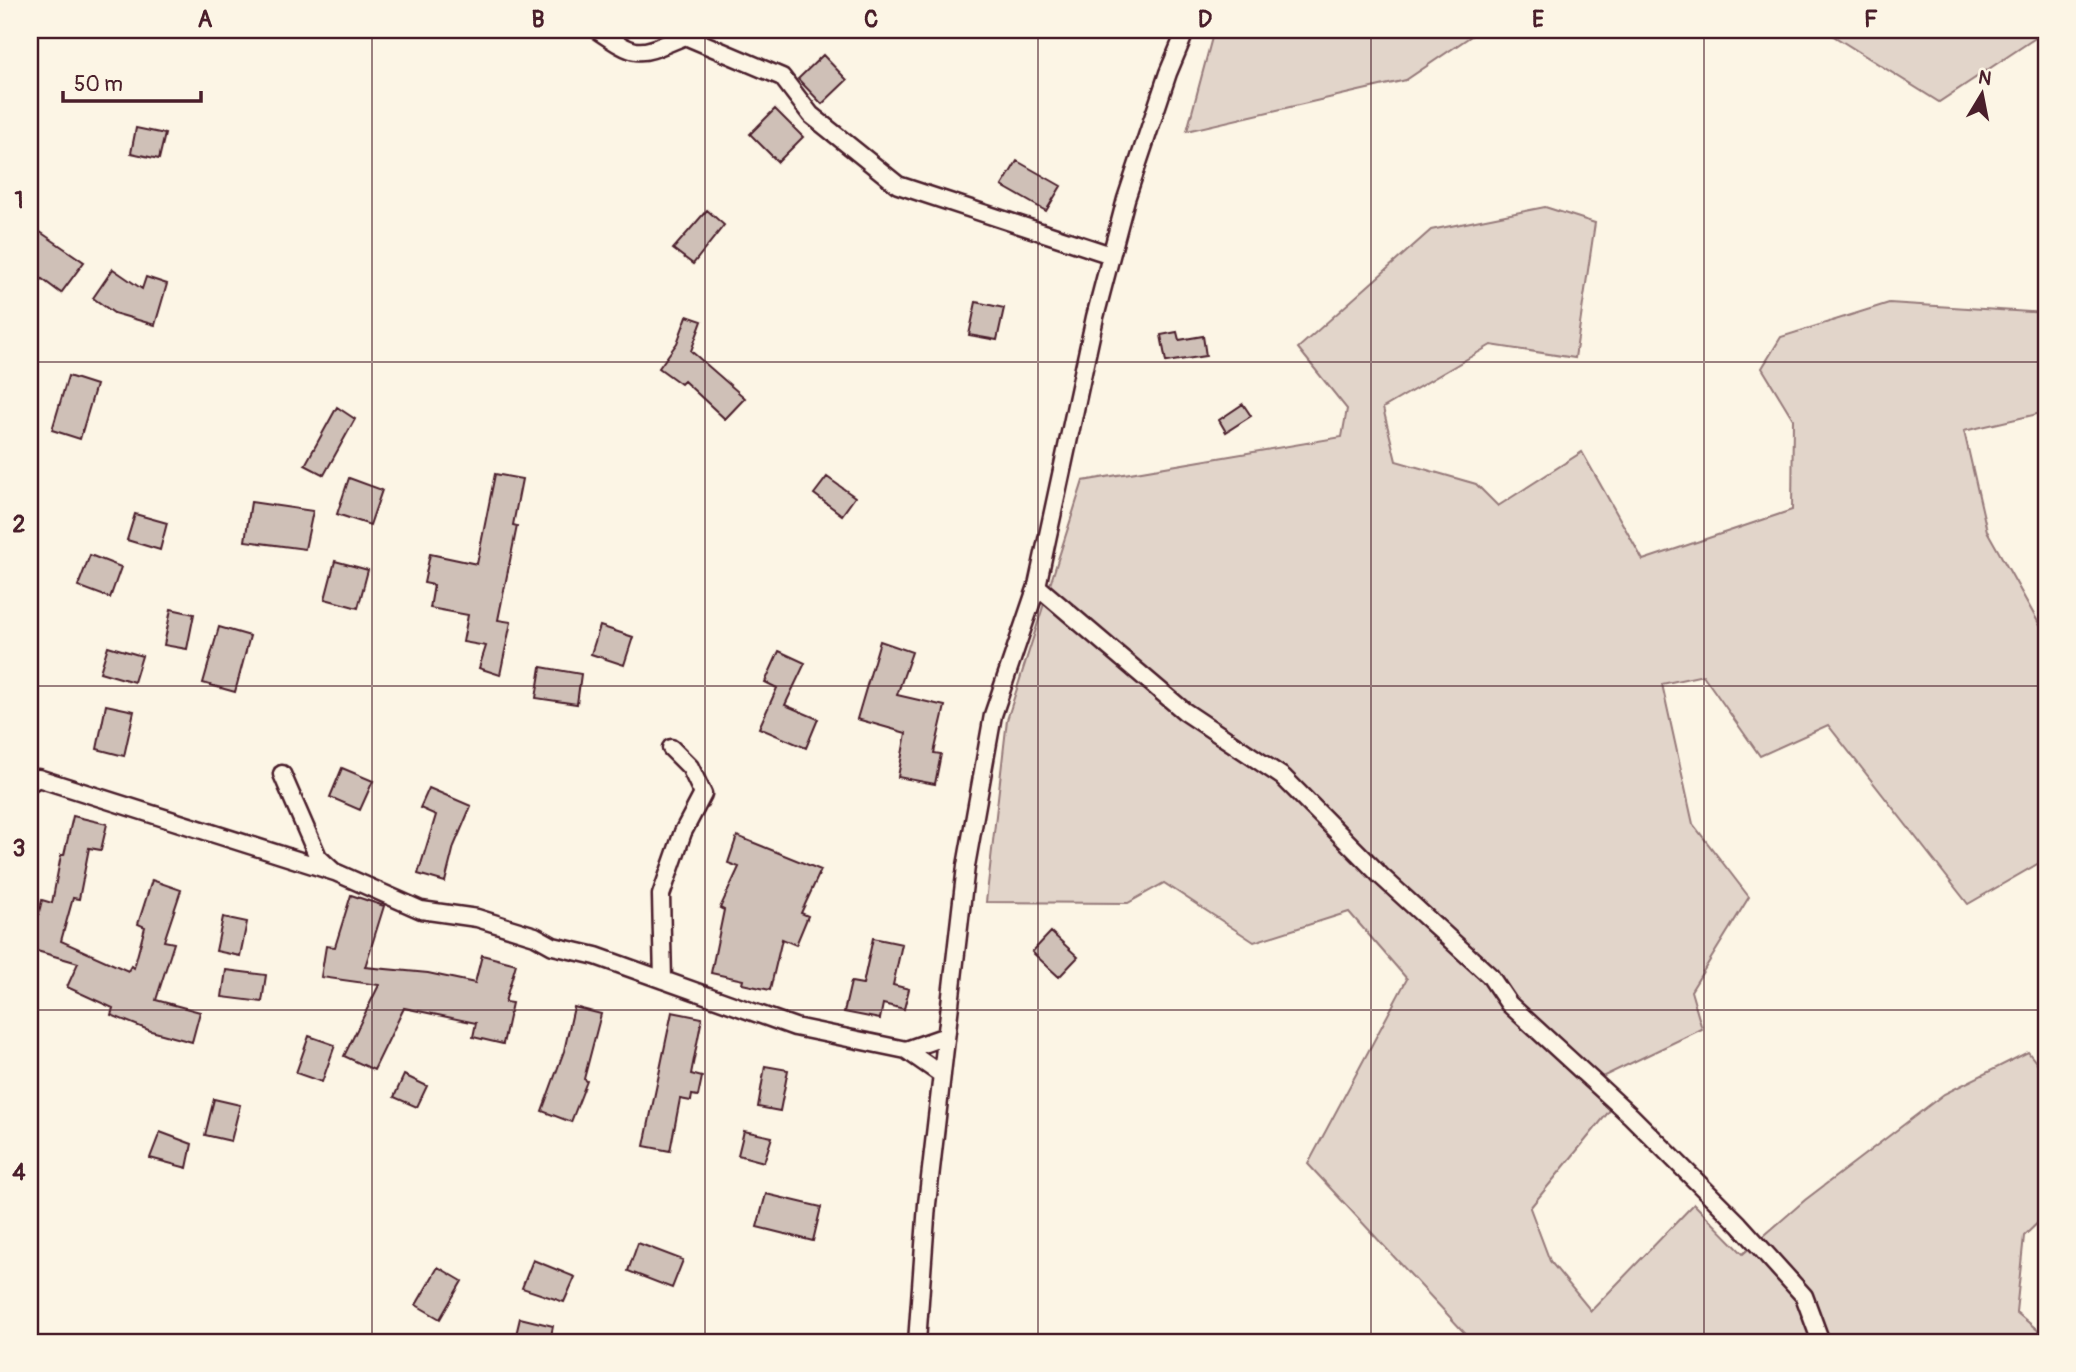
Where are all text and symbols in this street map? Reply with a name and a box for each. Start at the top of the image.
text: A [198,5,213,34]
text: B [531,5,545,34]
text: C [864,5,878,34]
text: D [1198,5,1212,34]
text: E [1532,5,1544,34]
text: F [1864,5,1878,34]
scale bar [63,60,201,104]
north arrow [1946,60,2016,130]
text: N [1976,65,1993,91]
text: 50 m [74,71,123,98]
text: 1 [15,186,24,215]
text: 2 [13,510,26,539]
text: 3 [13,834,25,863]
text: 4 [12,1158,26,1187]

